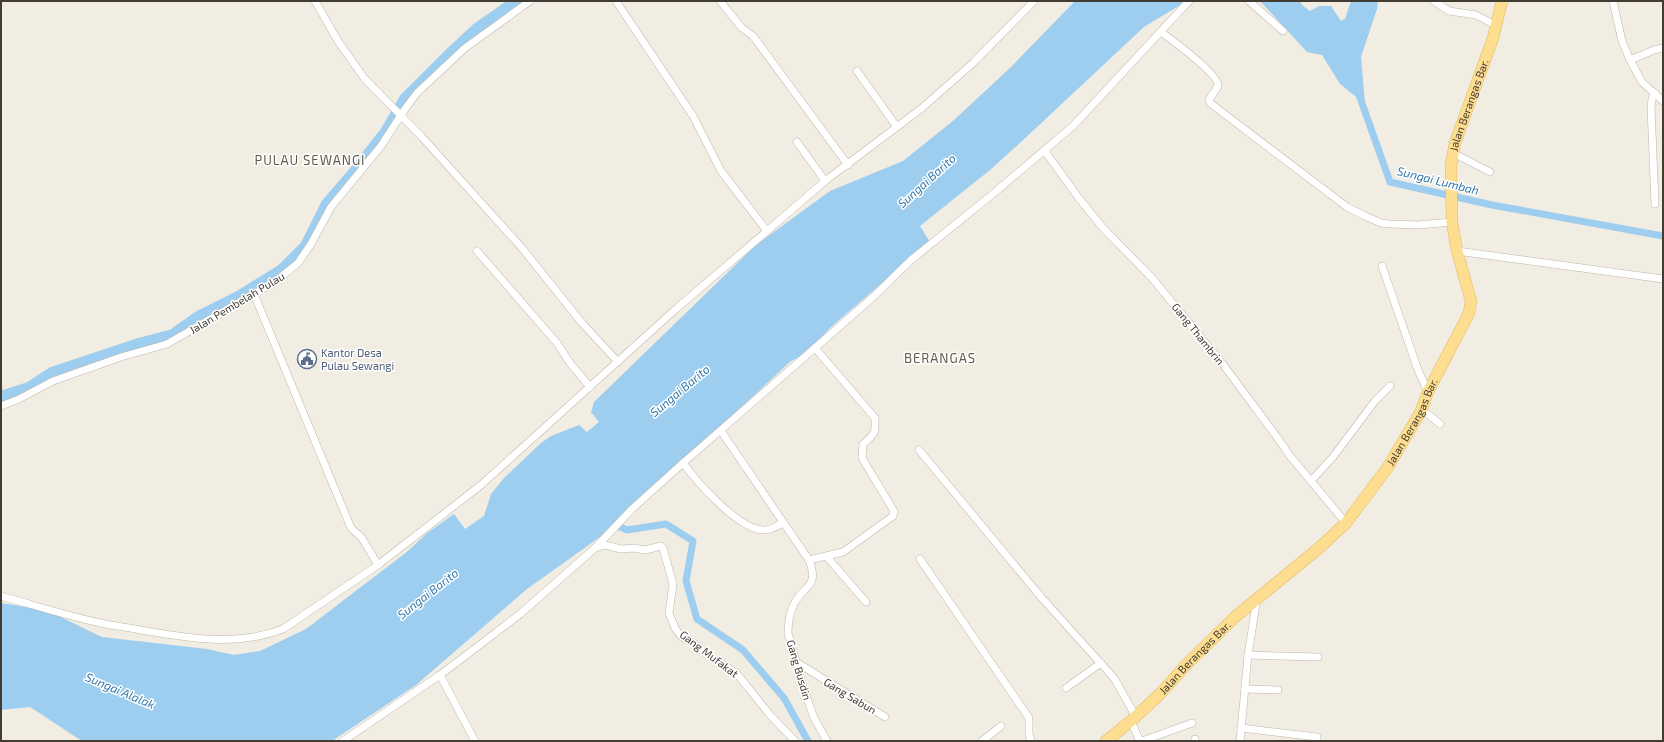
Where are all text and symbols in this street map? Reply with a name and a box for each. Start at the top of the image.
street label: Jalan Berangas Bar. [1447,57,1491,152]
water label: Sungai Barito [894,150,958,210]
district label: PULAU SEWANGI [254,152,366,168]
water label: Sungai Lumbah [1396,163,1481,197]
street label: Jalan Pembelah Pulau [187,269,287,336]
street label: Gang Thambrin [1169,300,1227,367]
place label: Kantor Desa Pulau Sewangi [321,346,394,372]
public building icon: Kantor Desa Pulau Sewangi [296,348,318,370]
district label: BERANGAS [904,350,976,366]
water label: Sungai Barito [647,361,712,419]
street label: Jalan Berangas Bar. [1383,376,1440,468]
water label: Sungai Barito [394,565,461,621]
street label: Jalan Berangas Bar. [1156,618,1233,697]
street label: Gang Mufakat [677,627,741,680]
street label: Gang Busdin [785,638,814,701]
water label: Sungai Alalak [84,669,157,711]
street label: Gang Sabun [822,675,879,716]

